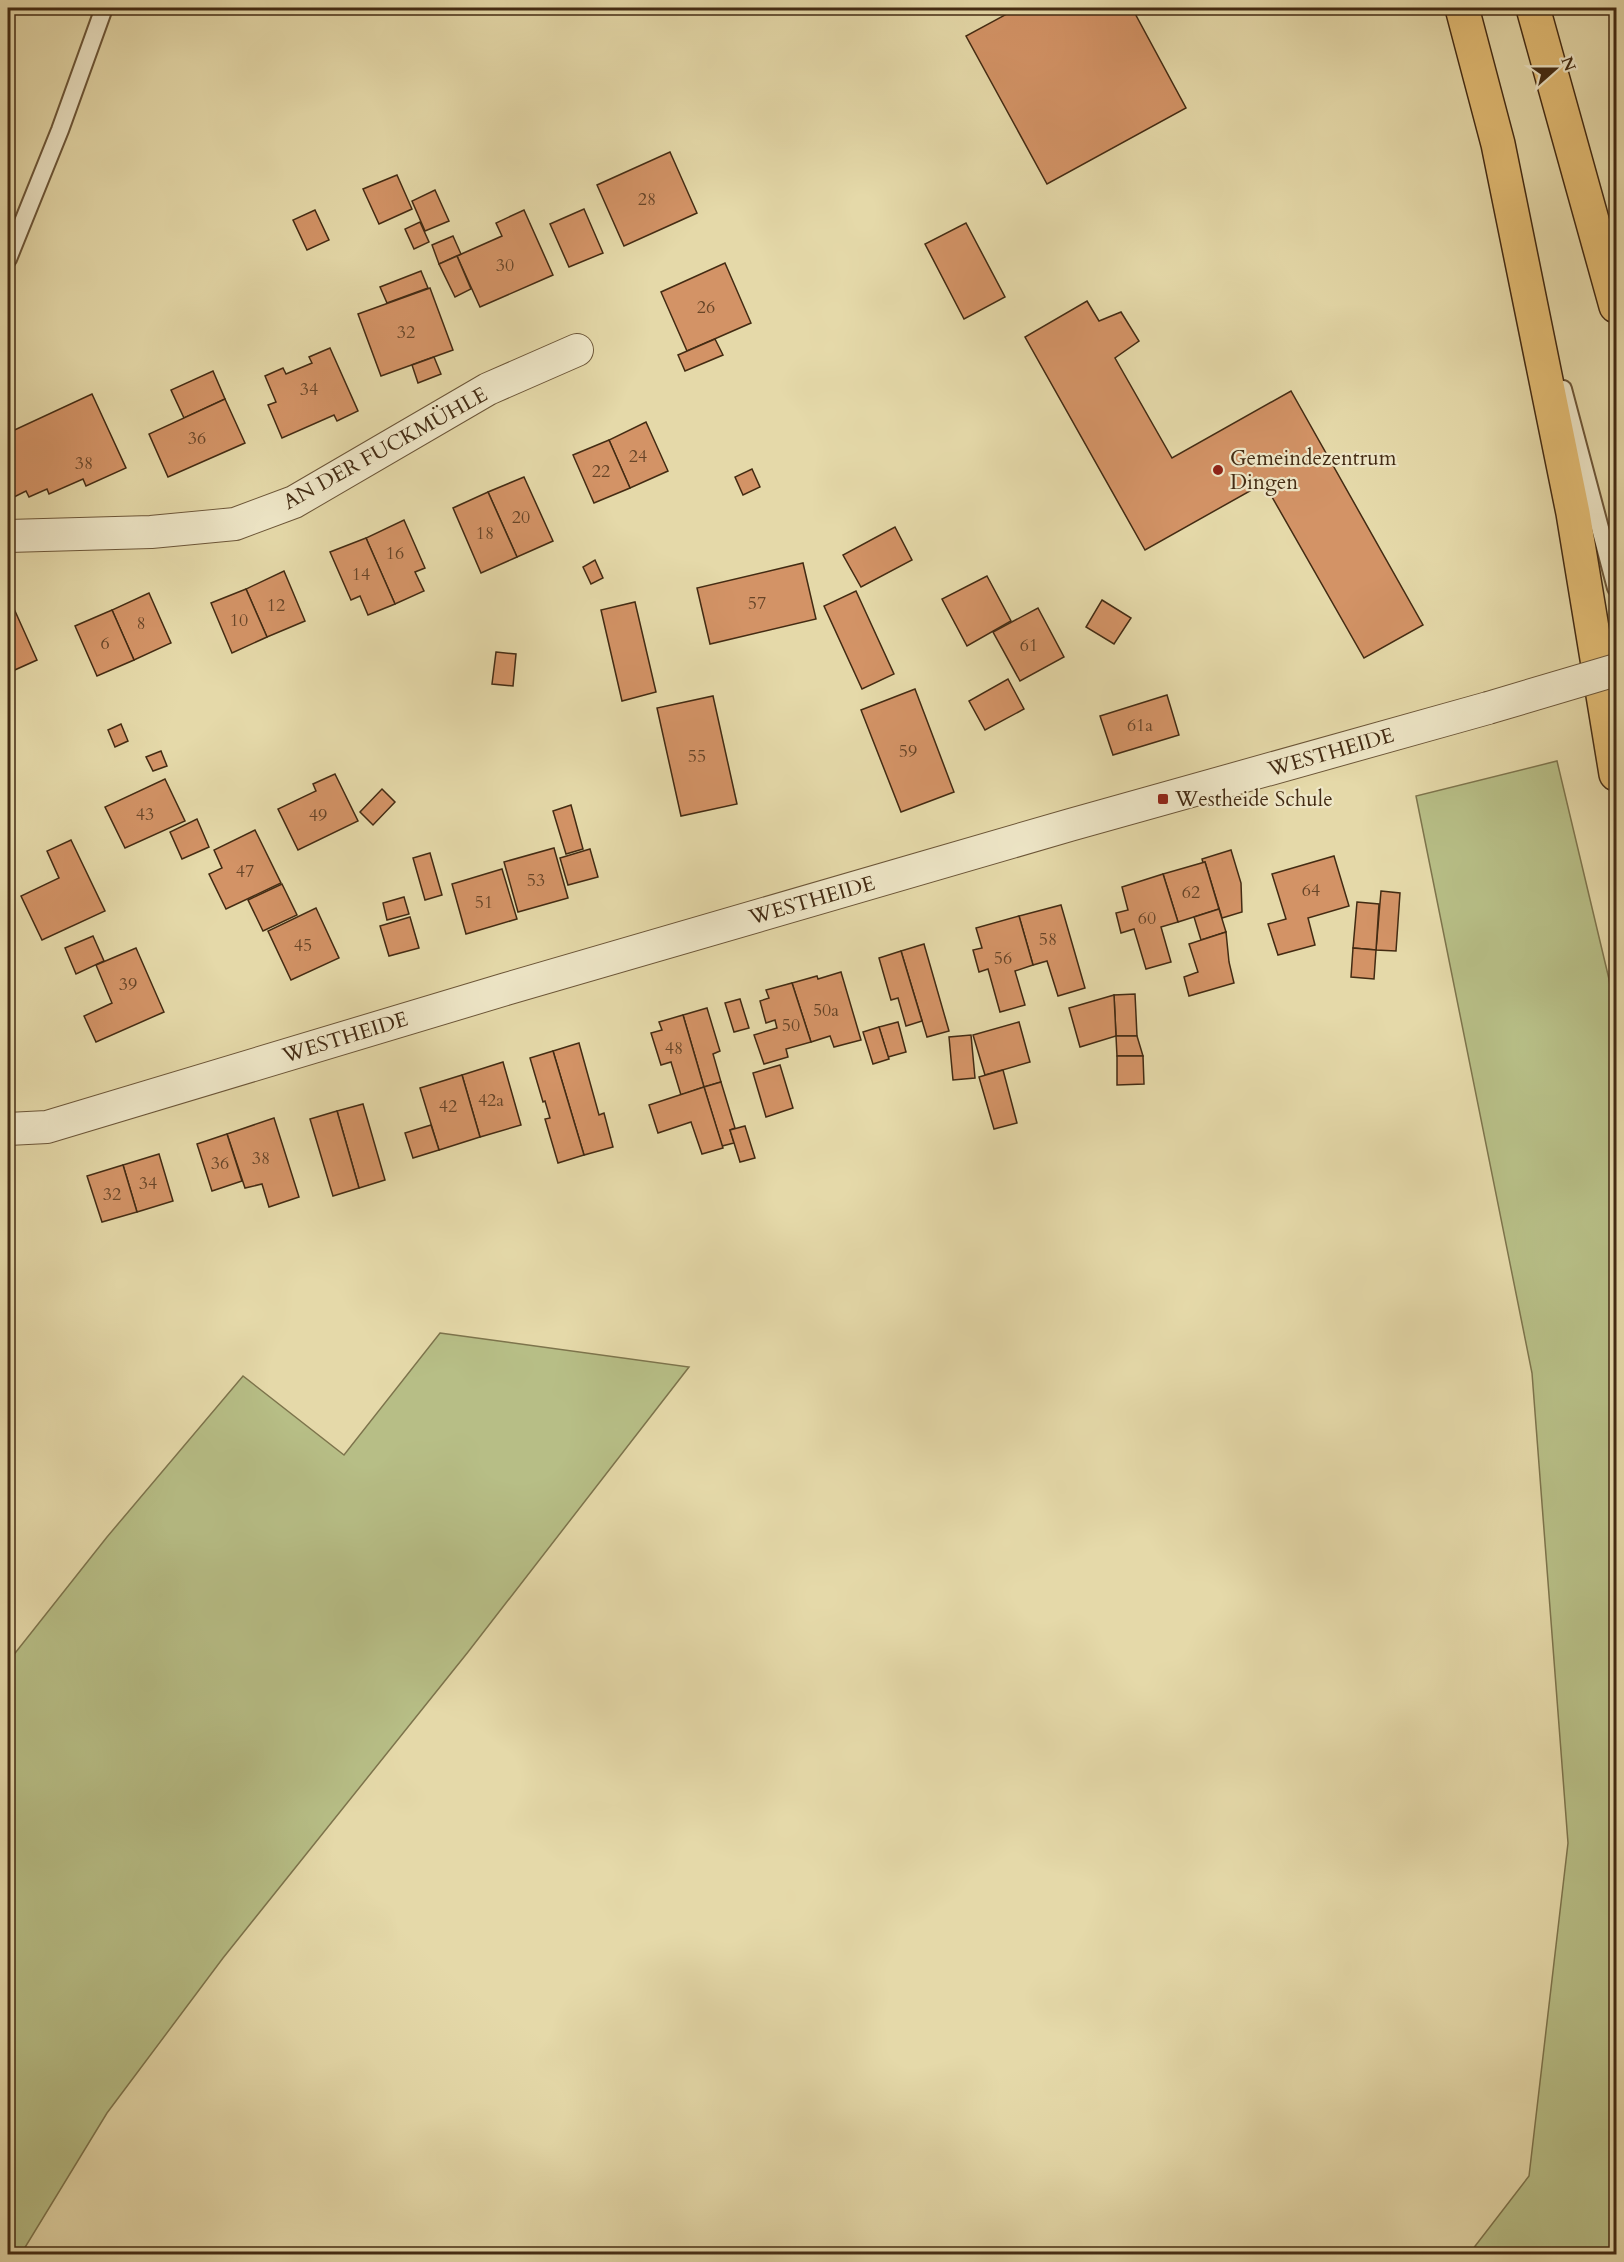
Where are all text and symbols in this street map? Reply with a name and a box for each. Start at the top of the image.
north arrow [1525,39,1585,99]
text: N [1555,54,1581,75]
house number: 28 [638,187,656,212]
house number: 30 [496,253,514,278]
house number: 26 [697,295,715,320]
house number: 32 [397,320,415,345]
house number: 34 [300,377,318,402]
street label: AN DER FUCKMÜHLE [278,380,493,517]
house number: 36 [188,426,206,451]
house number: 24 [629,444,647,469]
place label: Gemeindezentrum Dingen [1230,444,1397,497]
house number: 38 [75,451,93,476]
house number: 22 [592,459,610,484]
marker: Gemeindezentrum Dingen [1211,463,1225,477]
house number: 20 [512,505,530,530]
house number: 18 [476,521,494,546]
house number: 16 [386,541,404,566]
house number: 14 [352,562,370,587]
house number: 57 [748,591,766,616]
house number: 12 [267,593,285,618]
house number: 10 [230,608,248,633]
house number: 8 [136,611,146,636]
house number: 6 [100,631,110,656]
house number: 61 [1020,633,1038,658]
house number: 61a [1127,713,1153,738]
street label: WESTHEIDE [1264,721,1398,785]
house number: 59 [899,739,917,764]
house number: 55 [688,744,706,769]
place label: Westheide Schule [1174,785,1333,814]
marker: Westheide Schule [1156,792,1170,806]
house number: 43 [136,802,154,827]
house number: 49 [309,803,327,828]
house number: 47 [236,859,254,884]
house number: 53 [527,868,545,893]
street label: WESTHEIDE [745,869,879,933]
house number: 64 [1302,878,1320,903]
house number: 62 [1182,880,1200,905]
house number: 51 [475,890,493,915]
house number: 60 [1138,906,1156,931]
house number: 58 [1039,927,1057,952]
house number: 45 [294,933,312,958]
house number: 56 [994,946,1012,971]
house number: 39 [119,972,137,997]
house number: 50a [813,998,839,1023]
street label: WESTHEIDE [278,1005,411,1071]
house number: 50 [782,1013,800,1038]
house number: 48 [665,1036,683,1061]
house number: 42a [478,1088,504,1113]
house number: 42 [439,1094,457,1119]
house number: 38 [252,1146,270,1171]
house number: 36 [211,1151,229,1176]
house number: 34 [139,1171,157,1196]
house number: 32 [103,1182,121,1207]

